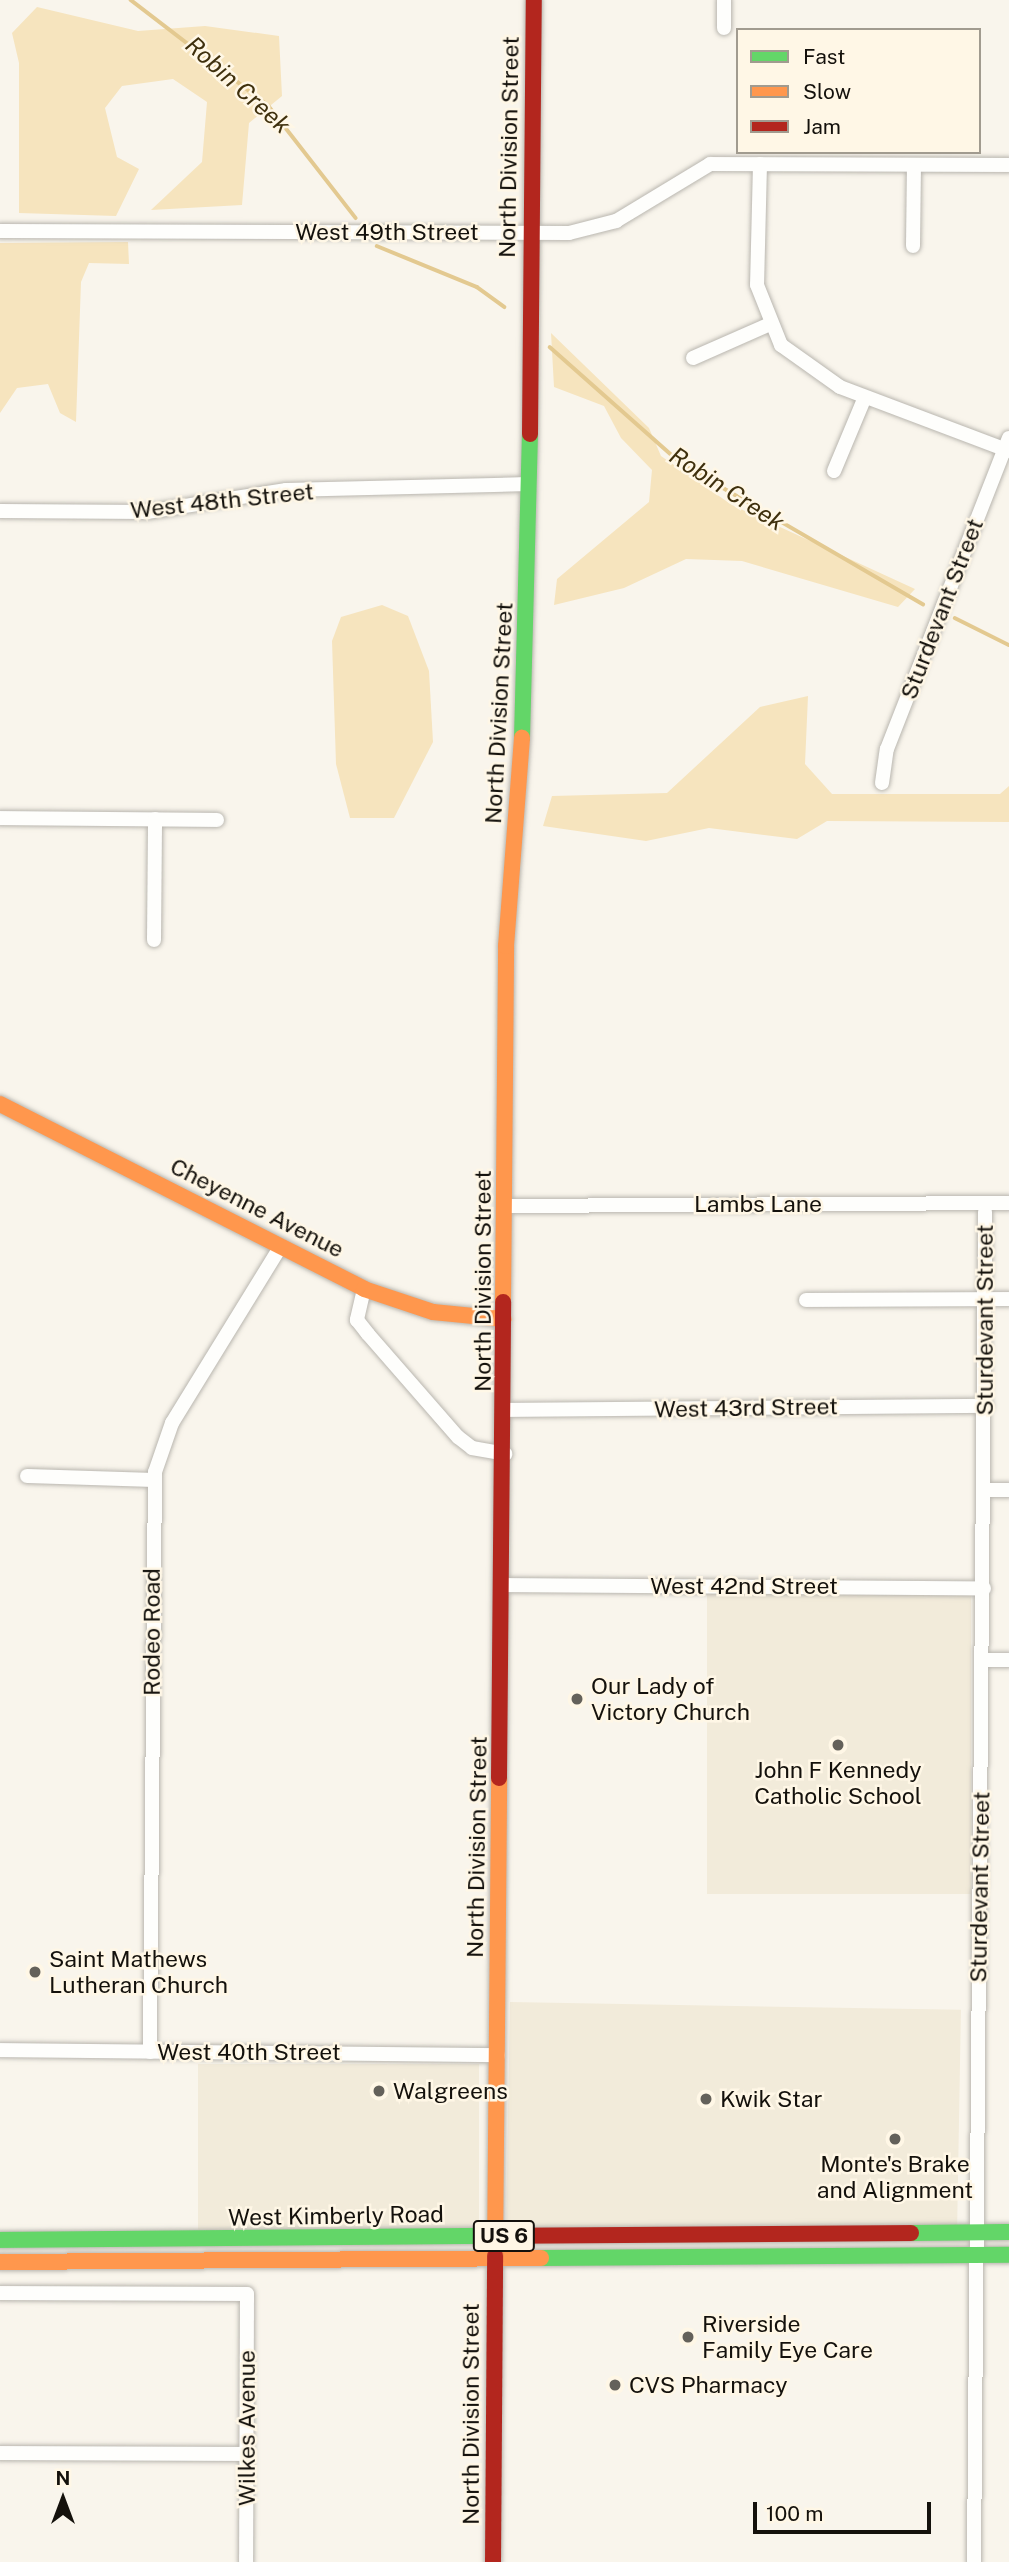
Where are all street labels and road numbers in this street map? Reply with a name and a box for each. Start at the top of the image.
street label: North Division Street [493,36,525,258]
street label: West 49th Street [295,218,479,246]
street label: West 48th Street [129,478,315,524]
street label: Sturdevant Street [895,515,989,703]
street label: North Division Street [479,601,519,825]
street label: Cheyenne Avenue [166,1152,348,1264]
street label: North Division Street [469,1170,497,1392]
street label: Lambs Lane [694,1190,822,1218]
street label: Sturdevant Street [971,1224,999,1416]
street label: West 43rd Street [654,1393,838,1423]
street label: Rodeo Road [138,1568,166,1696]
street label: West 42nd Street [650,1572,838,1600]
street label: North Division Street [461,1736,493,1958]
street label: Sturdevant Street [965,1791,995,1983]
street label: West 40th Street [157,2038,341,2066]
street label: West Kimberly Road [228,2200,444,2232]
road number: US 6 [472,2218,536,2254]
street label: North Division Street [457,2303,485,2525]
street label: Wilkes Avenue [233,2350,261,2506]

